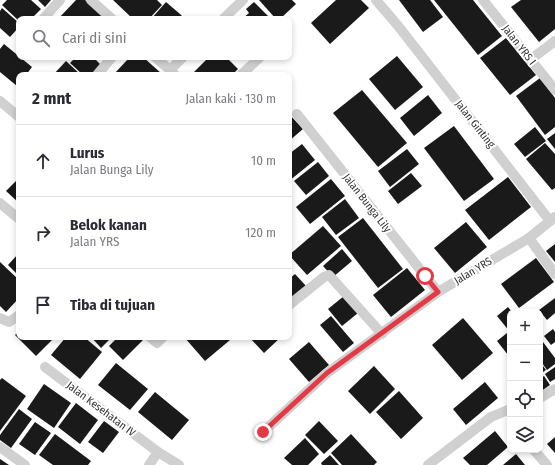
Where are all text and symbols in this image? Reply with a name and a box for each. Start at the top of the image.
search box [16,16,292,60]
street label: Jalan YRS I [499,22,539,68]
icon: search [30,27,52,49]
text: Cari di sini [62,29,127,47]
text: 2 mnt [32,88,71,109]
text: Jalan kaki · 130 m [185,91,276,106]
street label: Jalan Ginting [452,97,498,151]
text: Lurus [70,144,104,162]
icon: ahead [32,150,54,172]
text: 10 m [251,153,276,168]
text: Jalan Bunga Lily [70,162,154,177]
street label: Jalan Bunga Lily [340,171,394,235]
text: Belok kanan [70,216,147,234]
icon: right [32,222,54,244]
text: 120 m [245,225,276,240]
text: Jalan YRS [70,234,119,249]
street label: Jalan YRS [452,254,495,287]
route start [416,267,434,285]
icon: arrive [32,294,54,316]
text: Tiba di tujuan [70,296,155,314]
map controls [507,309,543,453]
button: + [507,309,543,345]
button: − [507,345,543,381]
street label: Jalan Kesehatan IV [64,379,138,439]
button: locate [507,381,543,417]
button: layers [507,417,543,453]
route end [254,423,272,441]

